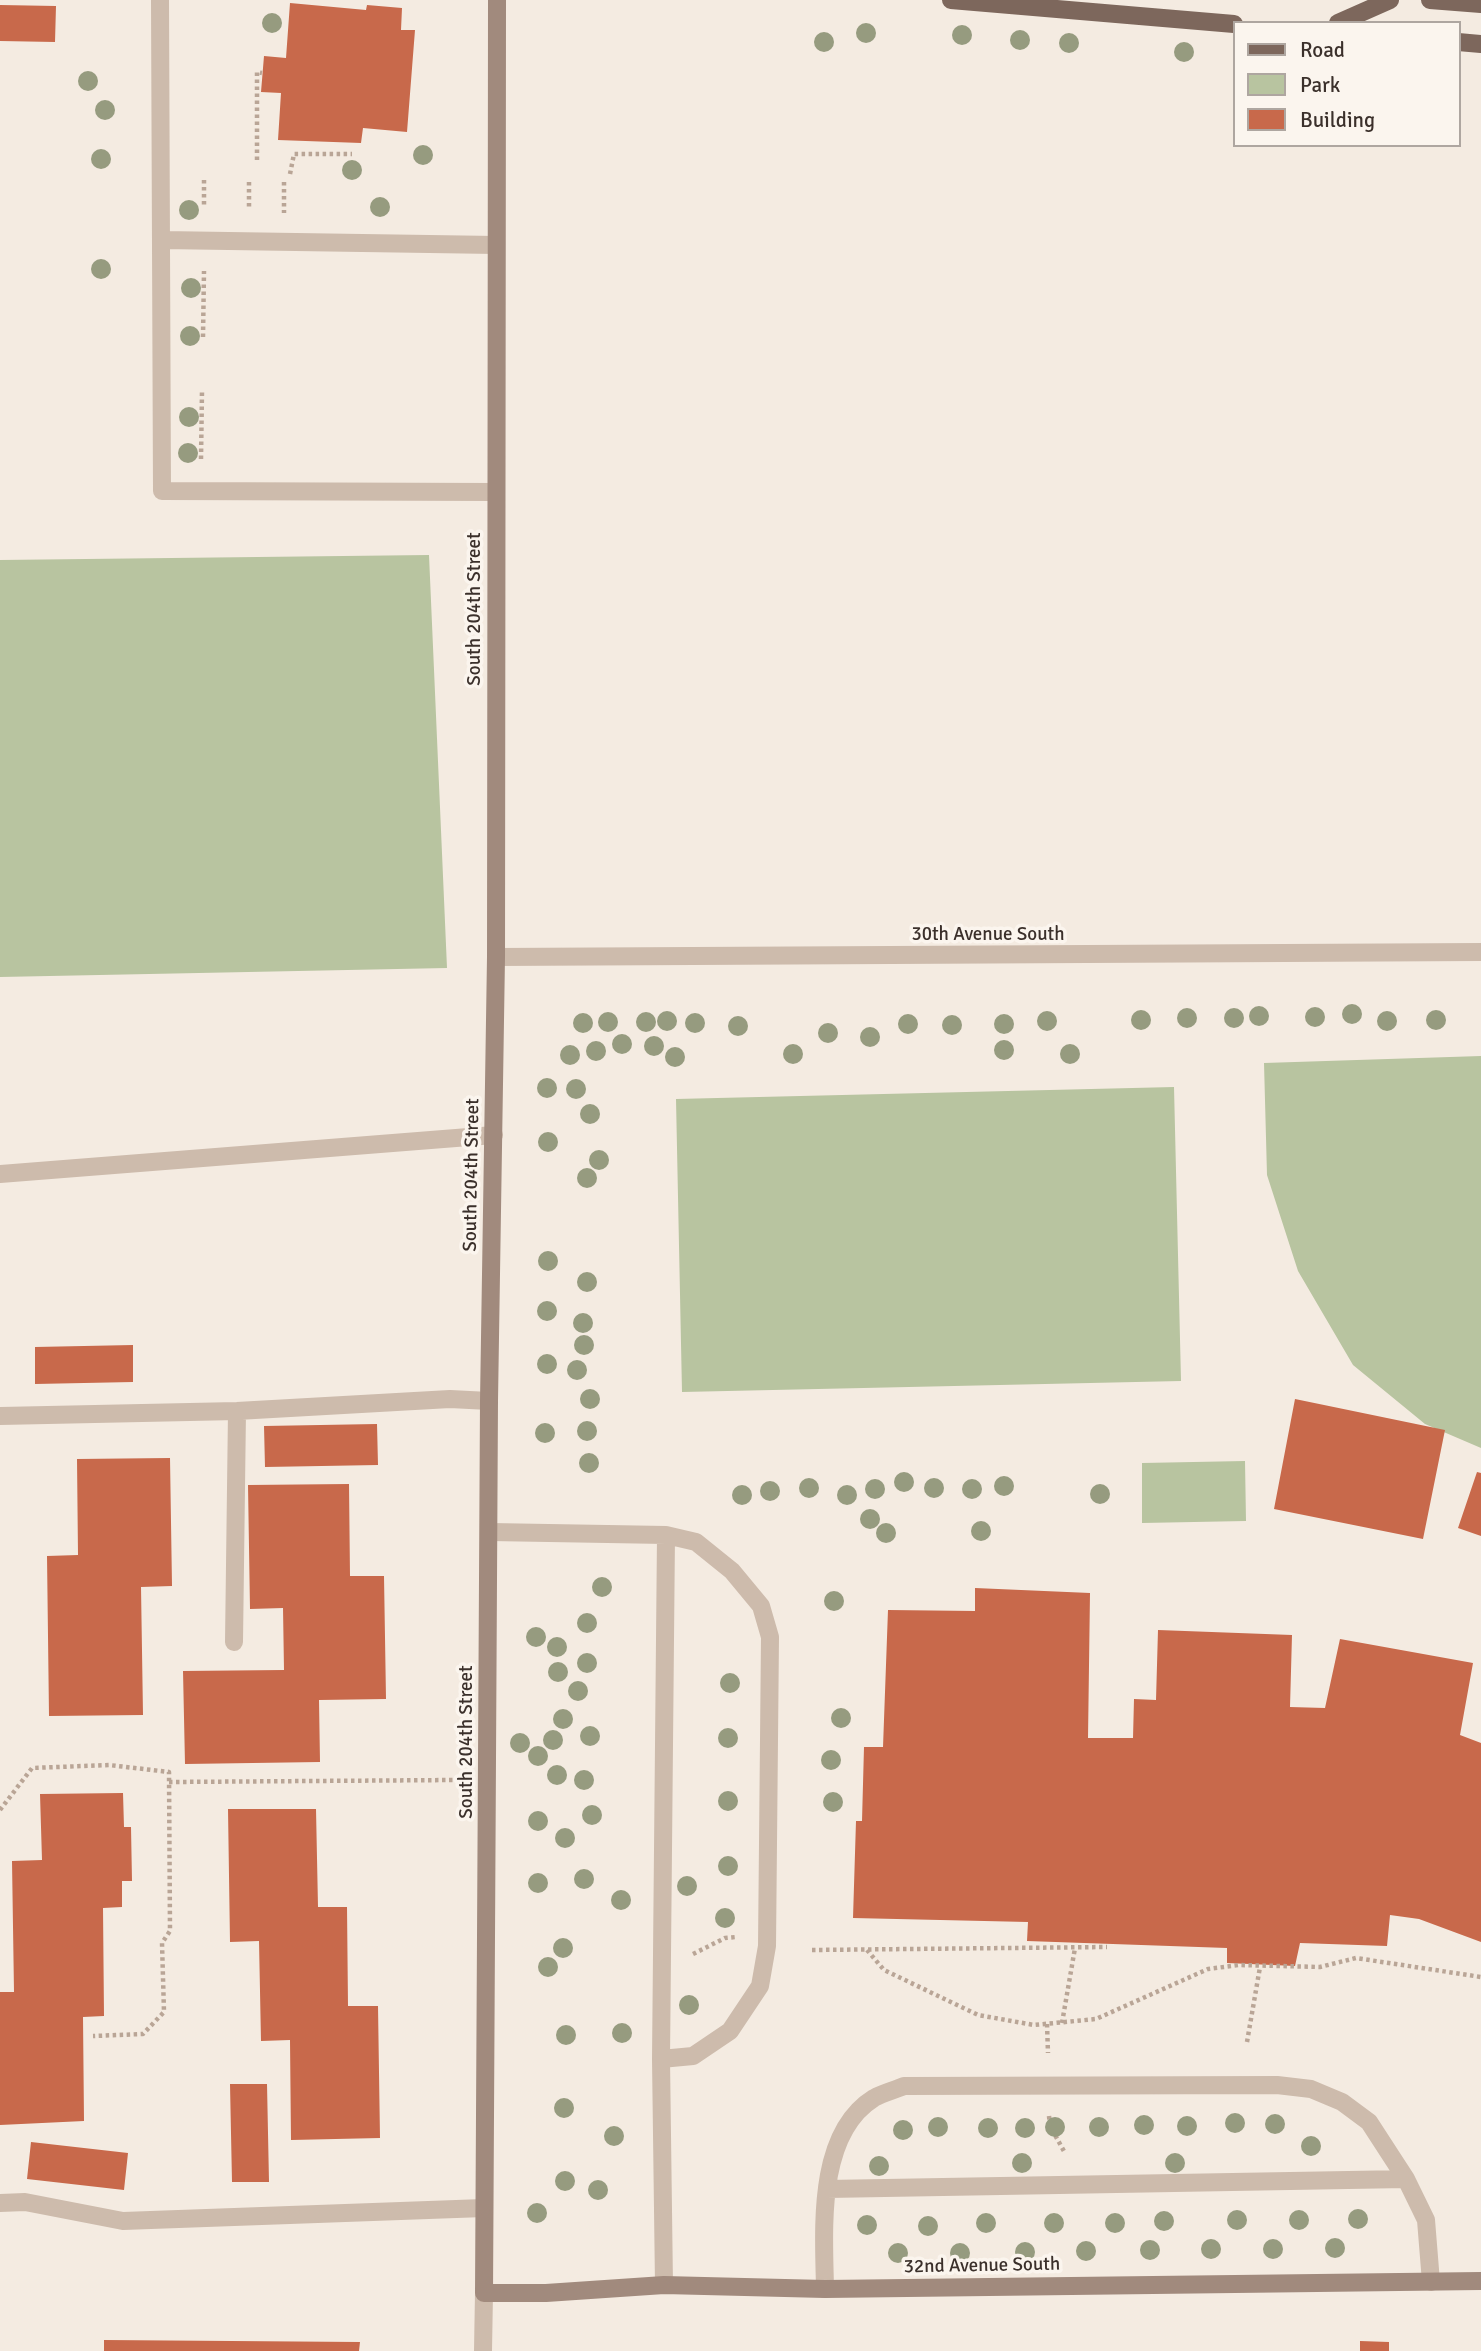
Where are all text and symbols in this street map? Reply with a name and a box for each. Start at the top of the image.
legend [1232,21,1460,147]
text: Road [1300,37,1345,63]
text: Park [1300,72,1340,98]
text: Building [1300,107,1375,133]
street label: South 204th Street [464,532,486,686]
street label: 30th Avenue South [911,924,1065,946]
street label: South 204th Street [459,1098,485,1252]
street label: South 204th Street [456,1665,478,1819]
street label: 32nd Avenue South [904,2253,1060,2279]

